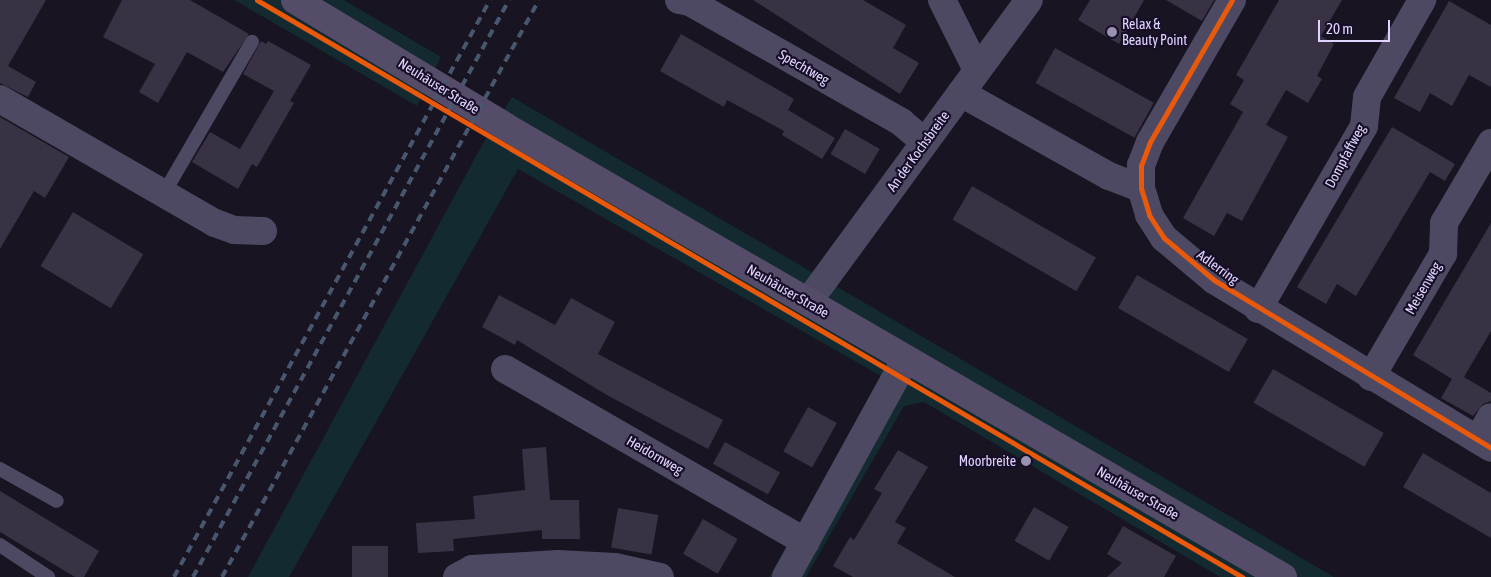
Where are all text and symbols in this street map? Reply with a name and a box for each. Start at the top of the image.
scale bar [1321,10,1394,42]
place label: Relax & Beauty Point [1122,16,1187,48]
text: 20 m [1326,20,1353,37]
marker: Relax & Beauty Point [1106,26,1118,38]
street label: Spechtweg [776,46,832,88]
street label: Neuhäuser Straße [396,55,482,117]
street label: An der Kochsbreite [883,108,953,194]
street label: Dompfaffweg [1321,121,1369,191]
street label: Adlerring [1194,246,1242,288]
street label: Meisenweg [1401,259,1445,317]
street label: Neuhäuser Straße [744,261,832,321]
street label: Heidornweg [624,432,686,478]
place label: Moorbreite [959,453,1016,469]
marker: Moorbreite [1020,455,1032,467]
street label: Neuhäuser Straße [1094,463,1182,523]

